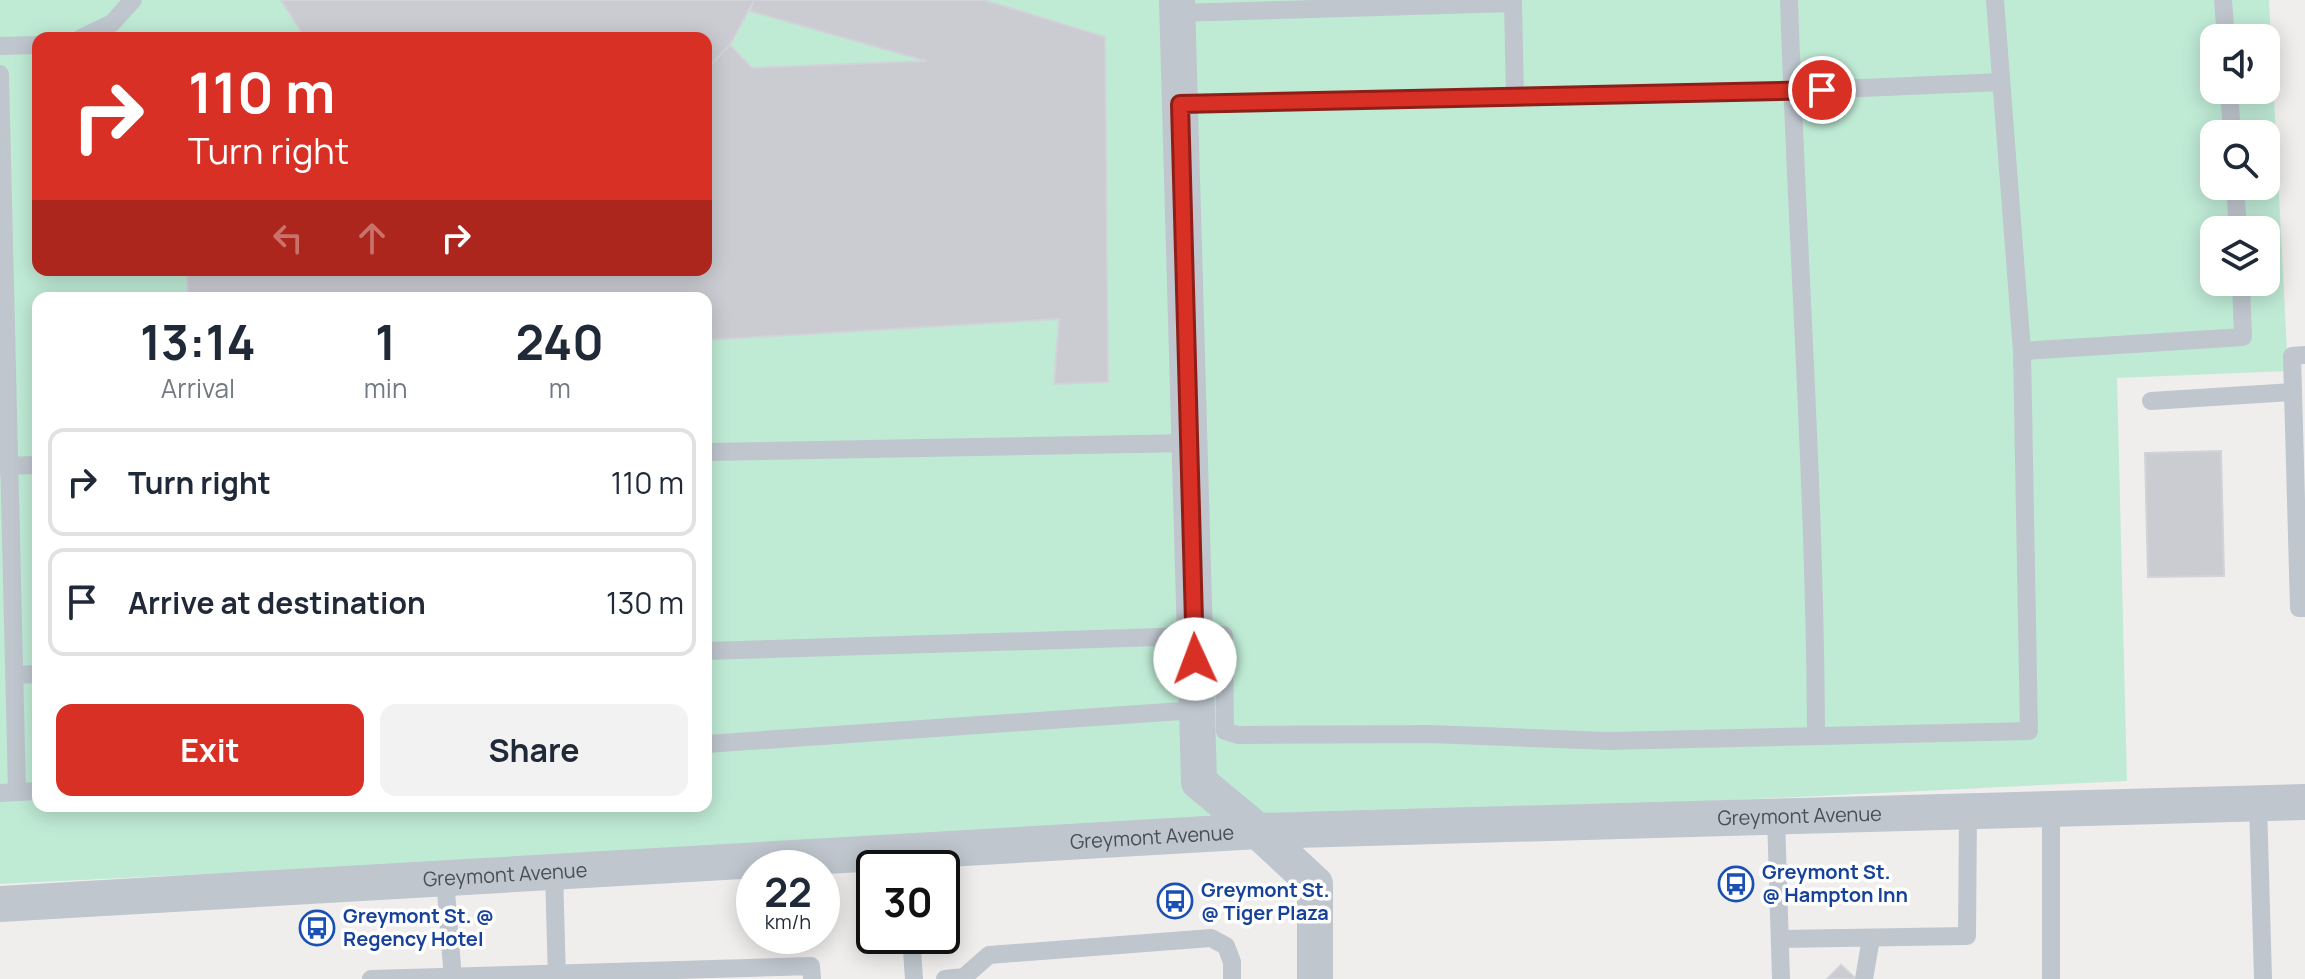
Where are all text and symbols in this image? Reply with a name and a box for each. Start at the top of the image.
map controls [2200,24,2280,296]
button: sound [2200,24,2280,104]
text: 110 m [188,53,335,130]
pin [1788,56,1856,124]
icon: right [56,64,160,168]
icon: arrive [1800,68,1844,112]
button: search [2200,120,2280,200]
text: Turn right [188,126,349,175]
icon: left [266,216,310,260]
icon: ahead [350,216,394,260]
icon: right [434,216,478,260]
button: layers [2200,216,2280,296]
text: 13:14 [140,309,256,374]
text: 1 [375,309,396,374]
text: 240 [515,309,604,374]
text: Arrival [161,370,235,406]
text: min [364,370,407,406]
text: m [549,370,571,406]
icon: right [60,460,104,504]
text: Turn right [128,462,271,503]
text: 110 m [611,462,684,503]
icon: arrive [60,580,104,624]
text: Arrive at destination [128,582,426,623]
text: 130 m [606,582,684,623]
position arrow [1153,617,1237,701]
button: Exit [56,704,364,796]
button: Share [380,704,688,796]
street label: Greymont Avenue [1717,800,1882,831]
street label: Greymont Avenue [1069,818,1235,855]
speed limit sign: 30 [856,850,960,954]
street label: Greymont Avenue [422,856,588,892]
place label: Greymont St. @ Hampton Inn [1762,858,1908,908]
text: 22 [764,864,812,919]
bus stop icon: Greymont St. @ Hampton Inn [1717,865,1755,903]
place label: Greymont St. @ Tiger Plaza [1201,876,1330,926]
bus stop icon: Greymont St. @ Tiger Plaza [1156,882,1194,920]
place label: Greymont St. @ Regency Hotel [343,902,494,952]
text: km/h [765,908,811,935]
bus stop icon: Greymont St. @ Regency Hotel [298,909,336,947]

